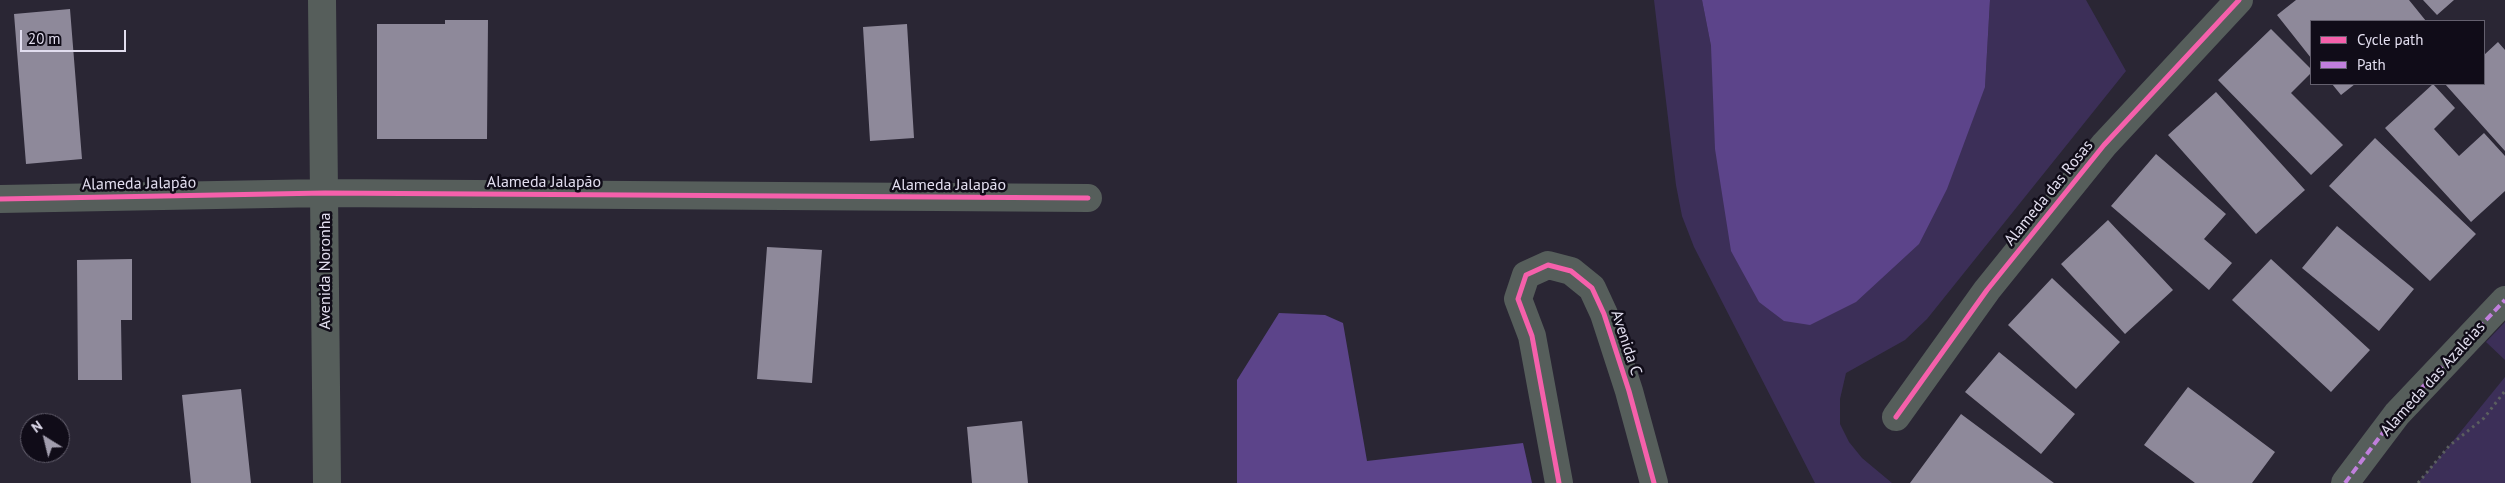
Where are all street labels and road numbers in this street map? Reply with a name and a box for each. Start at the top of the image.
street label: Alameda das Rosas [2001,136,2097,250]
street label: Alameda Jalapão [487,172,601,192]
street label: Alameda Jalapão [82,173,196,195]
street label: Alameda Jalapão [892,175,1006,195]
street label: Avenida Noronha [315,212,335,330]
street label: Avenida C [1606,308,1646,378]
street label: Alameda das Azaleias [2377,318,2489,440]

